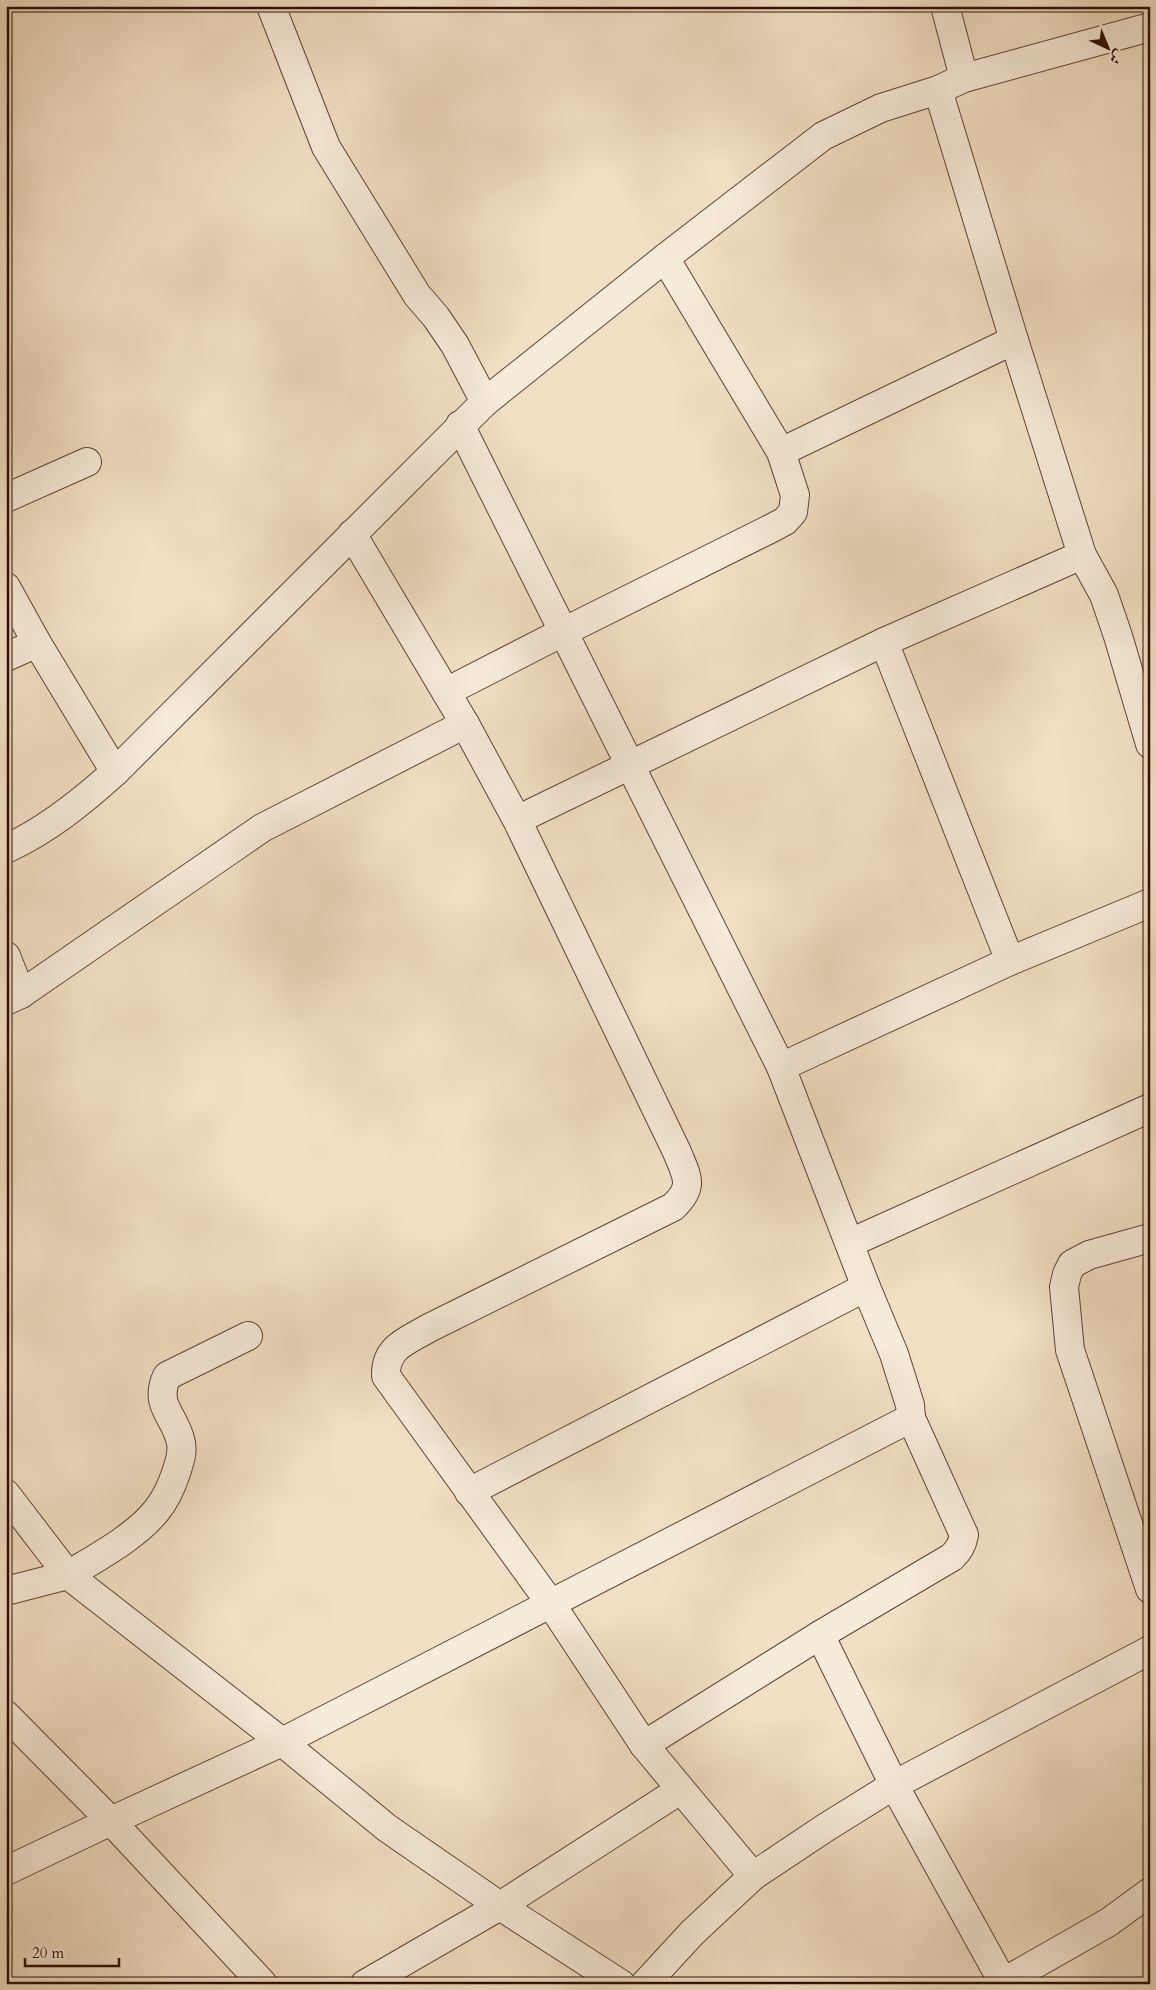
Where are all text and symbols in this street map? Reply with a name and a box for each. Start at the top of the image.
north arrow [1084,22,1134,72]
text: ش [1105,45,1128,69]
scale bar [25,1935,119,1967]
text: 20 m [32,1943,64,1963]

